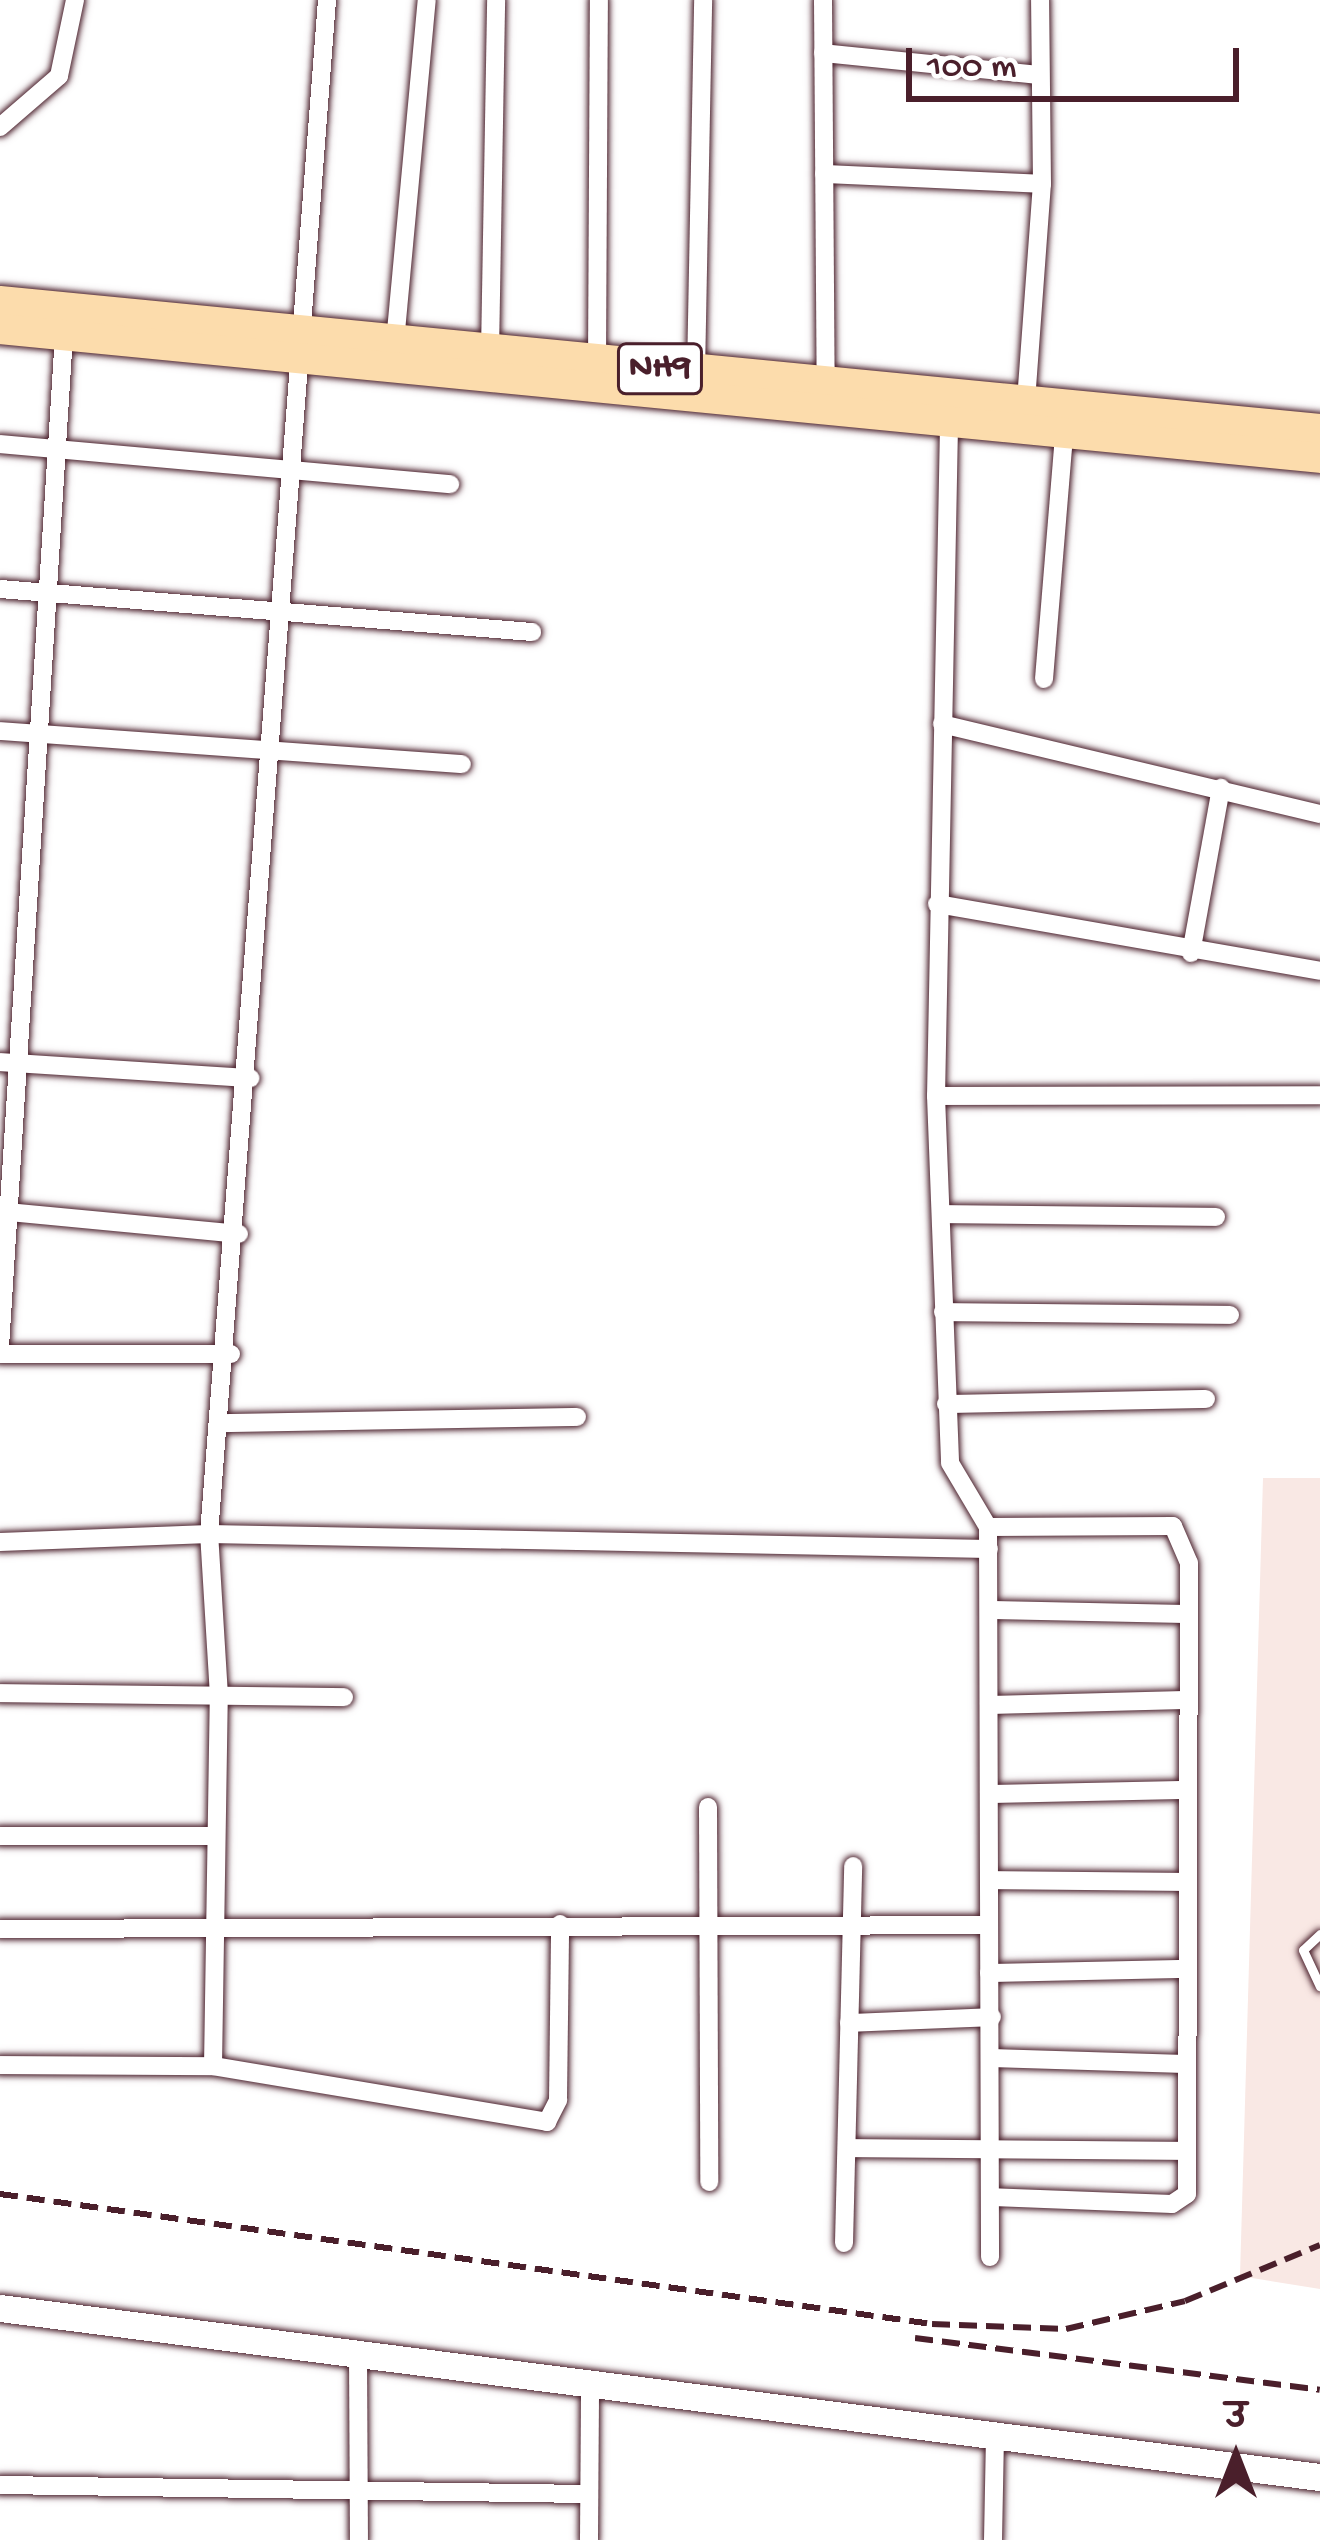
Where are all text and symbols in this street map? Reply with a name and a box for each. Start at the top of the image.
scale bar [912,24,1245,98]
text: 100 m [927,47,1017,90]
road number: NH9 [615,339,705,399]
north arrow [1176,2396,1296,2516]
text: उ [1225,2401,1247,2439]

